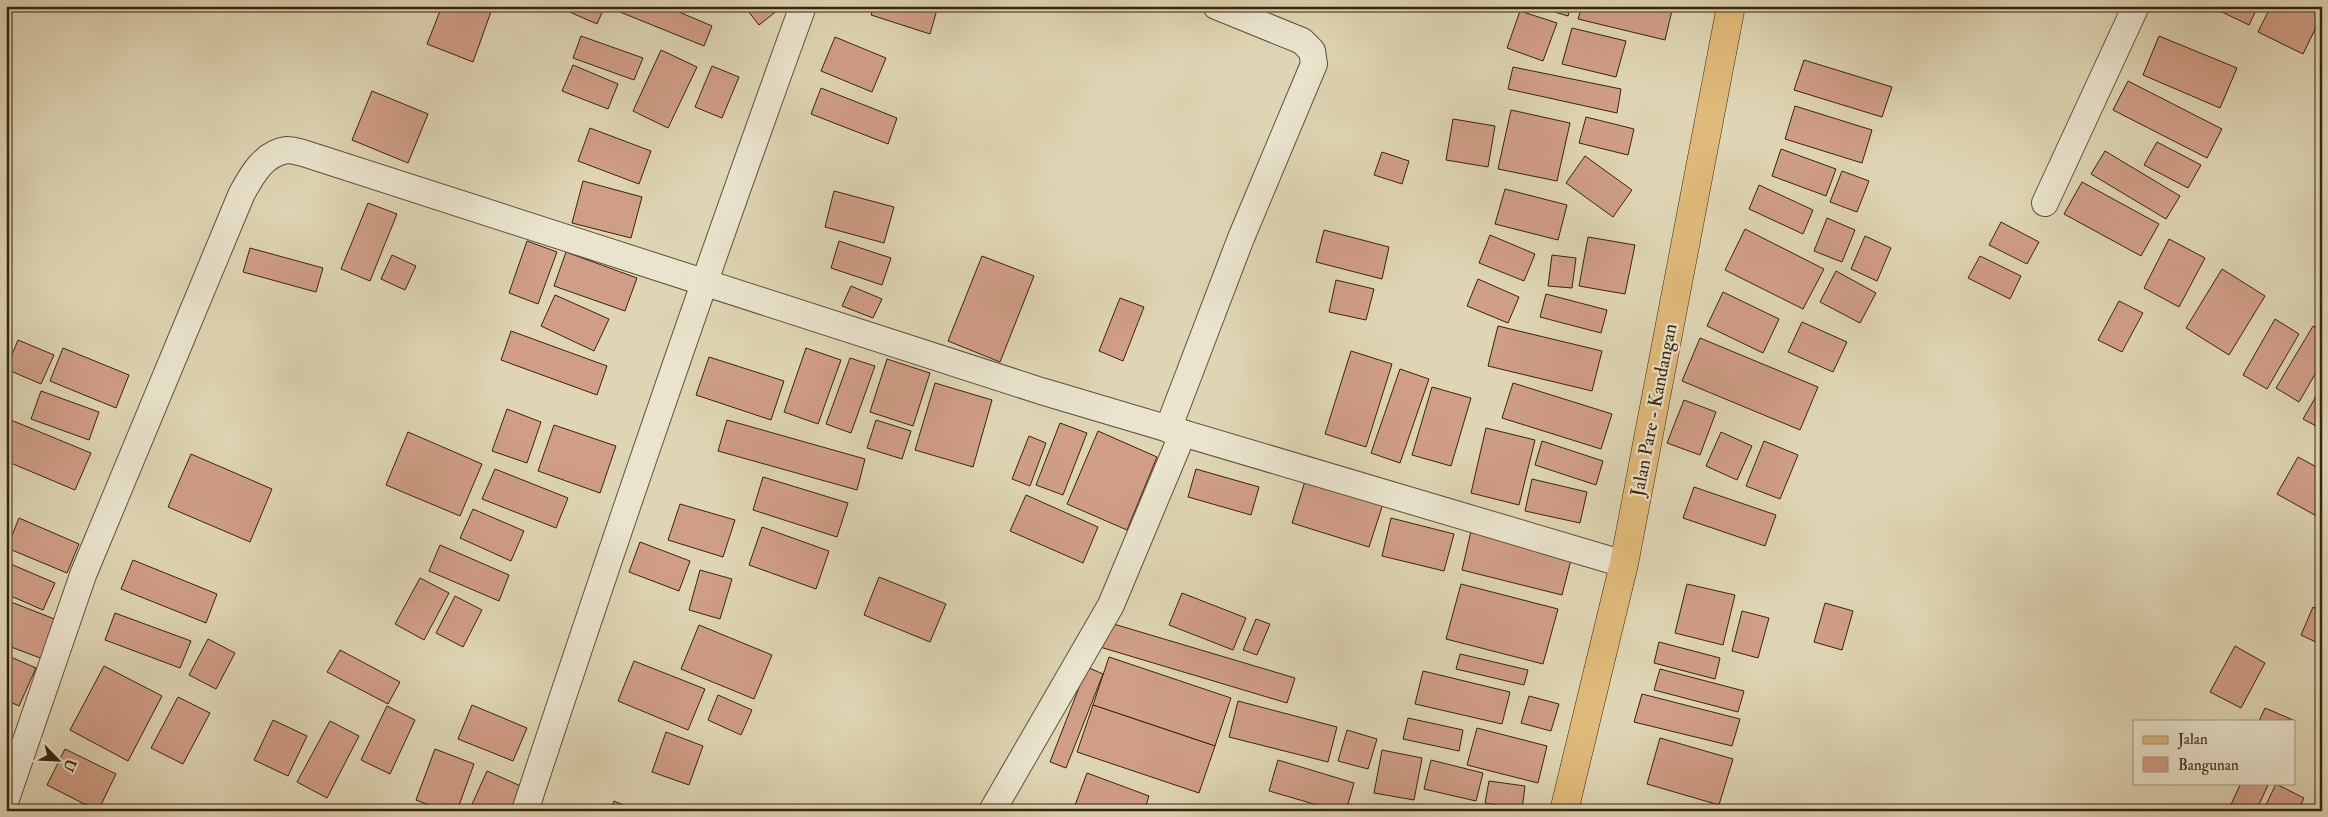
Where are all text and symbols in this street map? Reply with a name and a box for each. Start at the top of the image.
street label: Jalan Pare - Kandangan [1625,321,1683,500]
legend [2133,720,2296,784]
text: Jalan [2177,730,2208,750]
north arrow [32,734,82,784]
text: U [59,756,80,774]
text: Bangunan [2178,756,2239,775]

